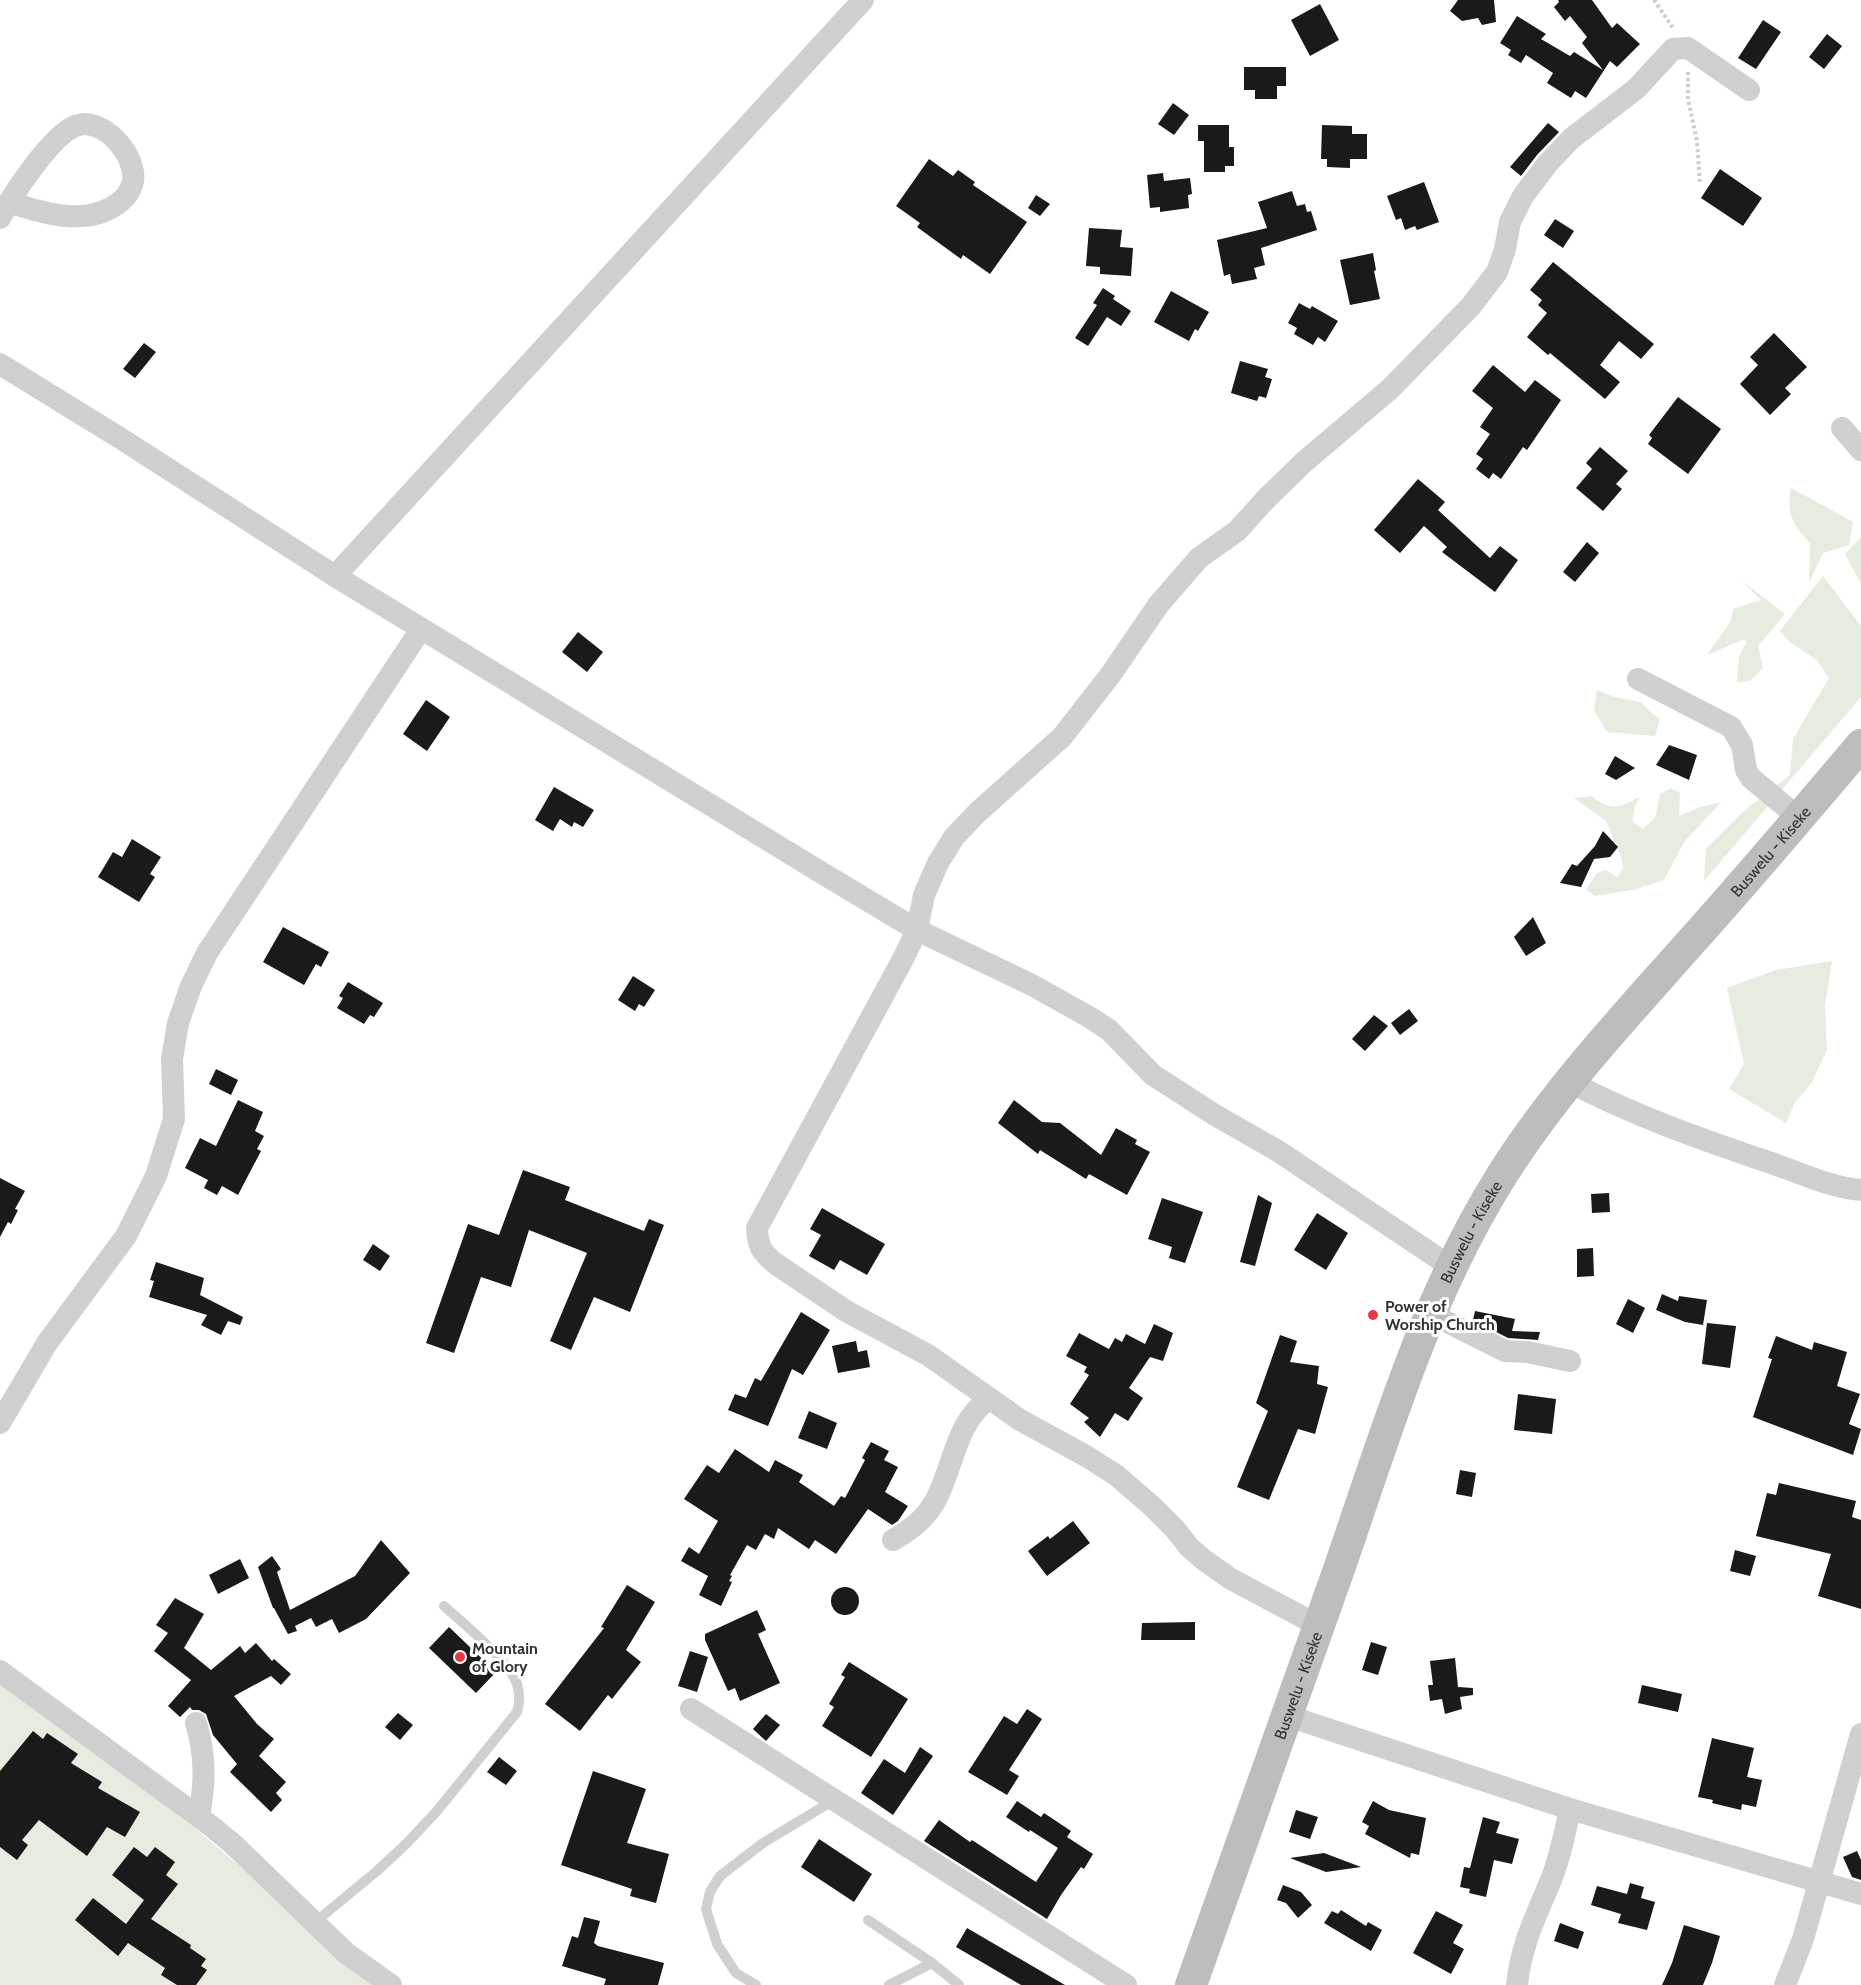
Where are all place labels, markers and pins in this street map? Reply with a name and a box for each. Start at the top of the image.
place label: Power of Worship Church [1385,1297,1495,1334]
marker: Power of Worship Church [1366,1308,1380,1322]
place label: Mountain of Glory [472,1639,538,1676]
marker: Mountain of Glory [453,1650,467,1664]

